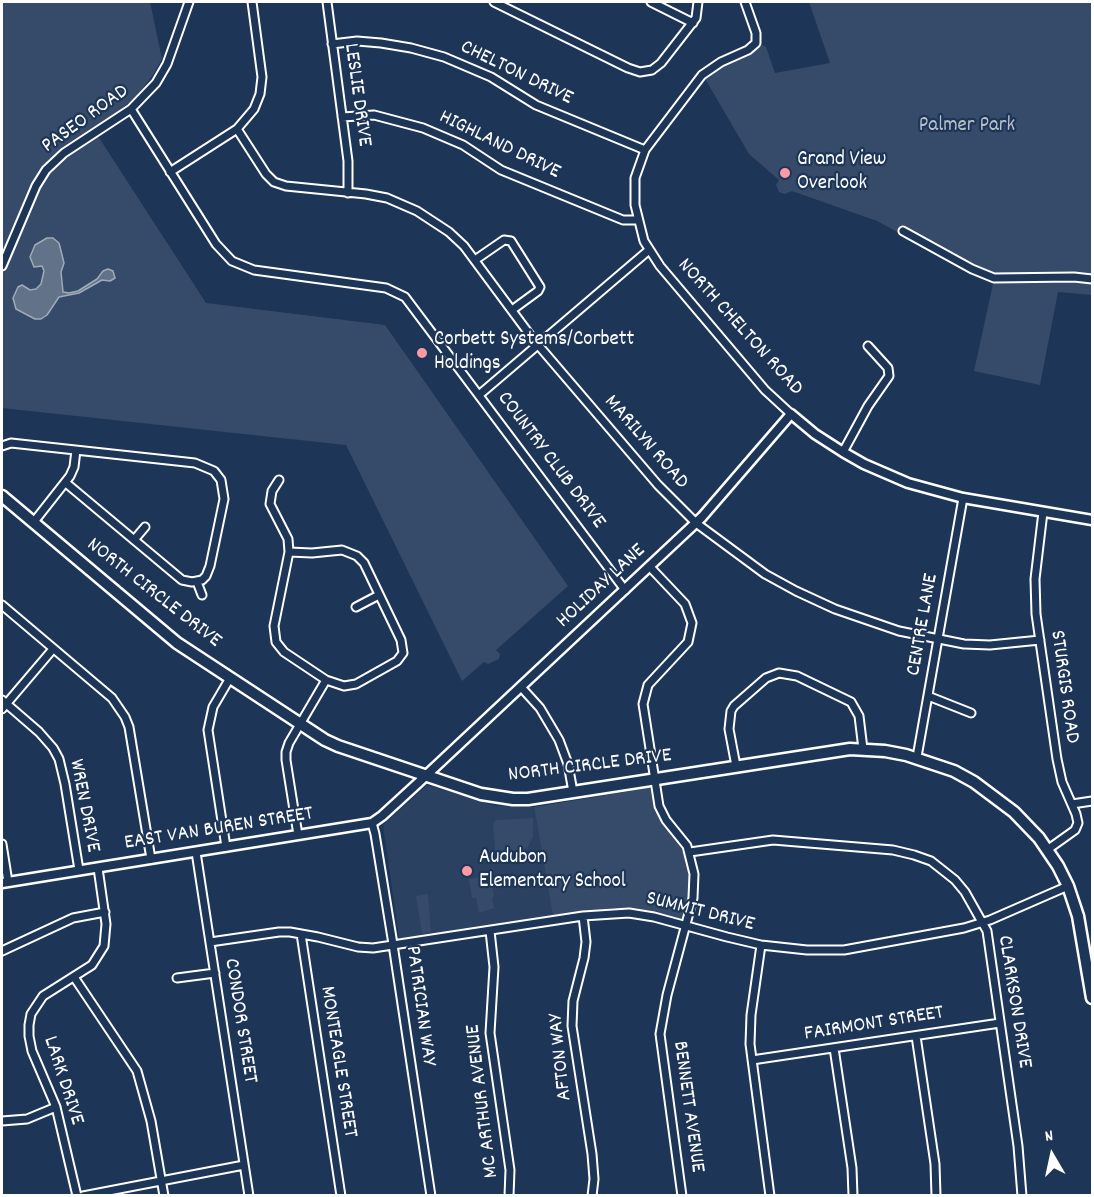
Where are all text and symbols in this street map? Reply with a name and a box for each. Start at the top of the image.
street label: CHELTON DRIVE [456,36,576,112]
street label: LESLIE DRIVE [336,42,376,148]
street label: PASEO ROAD [38,80,134,160]
street label: HIGHLAND DRIVE [434,106,564,186]
park label: Palmer Park [919,114,1015,140]
place label: Grand View Overlook [797,148,886,198]
marker: Grand View Overlook [778,166,792,180]
street label: NORTH CHELTON ROAD [671,254,807,402]
place label: Corbett Systems/Corbett Holdings [434,328,634,378]
marker: Corbett Systems/Corbett Holdings [415,346,429,360]
street label: COUNTRY CLUB DRIVE [490,387,610,535]
street label: MARILYN ROAD [597,391,693,495]
street label: NORTH CIRCLE DRIVE [81,534,225,654]
street label: HOLIDAY LANE [552,539,652,635]
street label: CENTRE LANE [903,572,945,678]
street label: STURGIS ROAD [1043,629,1083,745]
street label: NORTH CIRCLE DRIVE [507,744,673,790]
street label: WREN DRIVE [62,757,104,855]
street label: EAST VAN BUREN STREET [123,803,315,857]
place label: Audubon Elementary School [479,846,626,896]
marker: Audubon Elementary School [460,864,474,878]
street label: SUMMIT DRIVE [643,887,757,939]
street label: CLARKSON DRIVE [990,934,1036,1070]
street label: PATRICIAN WAY [398,944,440,1068]
street label: CONDOR STREET [217,957,261,1085]
street label: MONTEAGLE STREET [313,984,361,1140]
street label: FAIRMONT STREET [802,1002,946,1048]
street label: AFTON WAY [545,1012,579,1102]
street label: MC ARTHUR AVENUE [462,1023,506,1179]
street label: LARK DRIVE [36,1033,88,1129]
street label: BENNETT AVENUE [665,1040,709,1174]
north arrow [1022,1125,1082,1185]
text: N [1043,1125,1055,1149]

